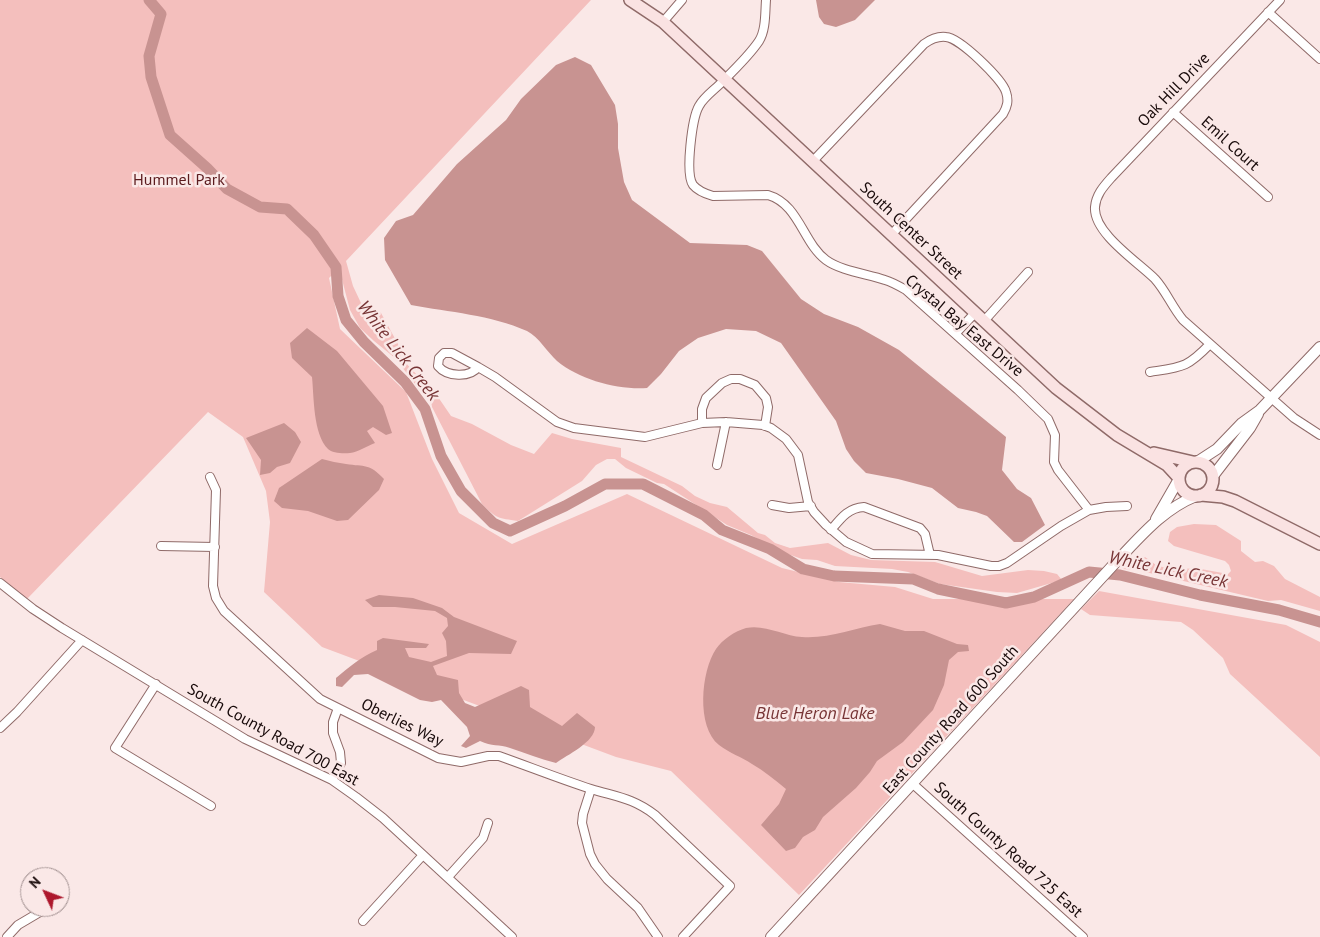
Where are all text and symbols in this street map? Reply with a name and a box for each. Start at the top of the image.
street label: Oak Hill Drive [1134,49,1214,131]
street label: Emil Court [1197,113,1263,175]
park label: Hummel Park [133,170,225,190]
street label: South Center Street [856,178,966,284]
street label: Crystal Bay East Drive [901,271,1027,381]
water label: White Lick Creek [352,297,444,405]
water label: White Lick Creek [1107,547,1229,593]
street label: East County Road 600 South [879,642,1023,798]
street label: South County Road 700 East [184,680,362,790]
street label: Oberlies Way [358,695,446,751]
water label: Blue Heron Lake [755,703,875,725]
street label: South County Road 725 East [930,778,1086,922]
north arrow [20,867,70,917]
text: N [25,873,44,892]

